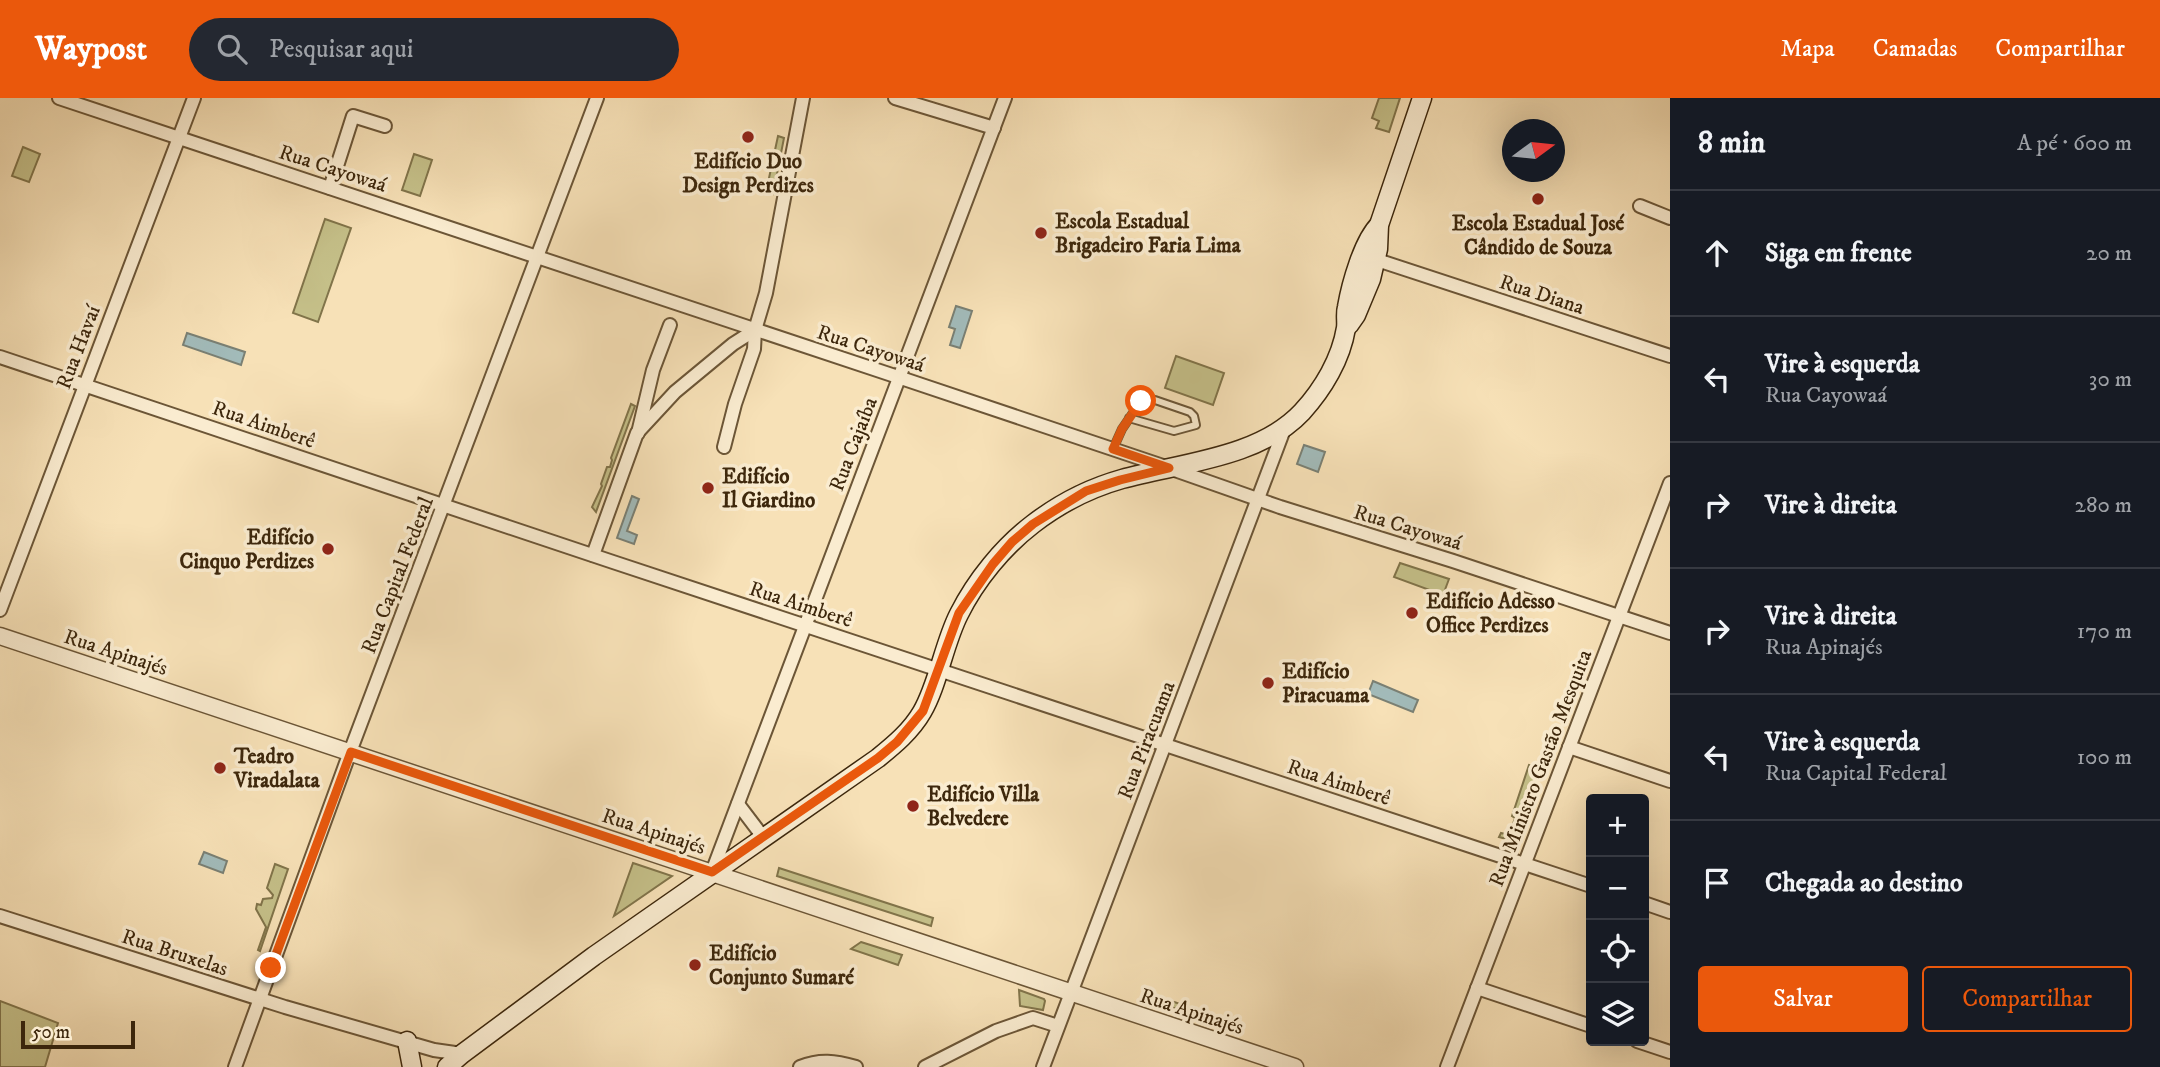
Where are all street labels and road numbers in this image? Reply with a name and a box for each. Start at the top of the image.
street label: Rua Cayowaá [276,139,390,199]
street label: Rua Diana [1496,269,1587,321]
street label: Rua Havaí [51,300,107,393]
street label: Rua Cayowaá [814,319,928,379]
street label: Rua Cajaíba [824,394,884,495]
street label: Rua Aimberê [209,395,319,455]
street label: Rua Capital Federal [356,493,440,658]
street label: Rua Cayowaá [1351,499,1465,557]
street label: Rua Aimberê [746,576,856,634]
street label: Rua Apinajés [61,624,171,682]
street label: Rua Ministro Gastão Mesquita [1484,646,1598,891]
street label: Rua Piracuama [1112,677,1181,803]
street label: Rua Aimberê [1284,754,1394,812]
street label: Rua Apinajés [599,803,709,861]
street label: Rua Bruxelas [118,924,231,982]
street label: Rua Apinajés [1137,983,1247,1041]

